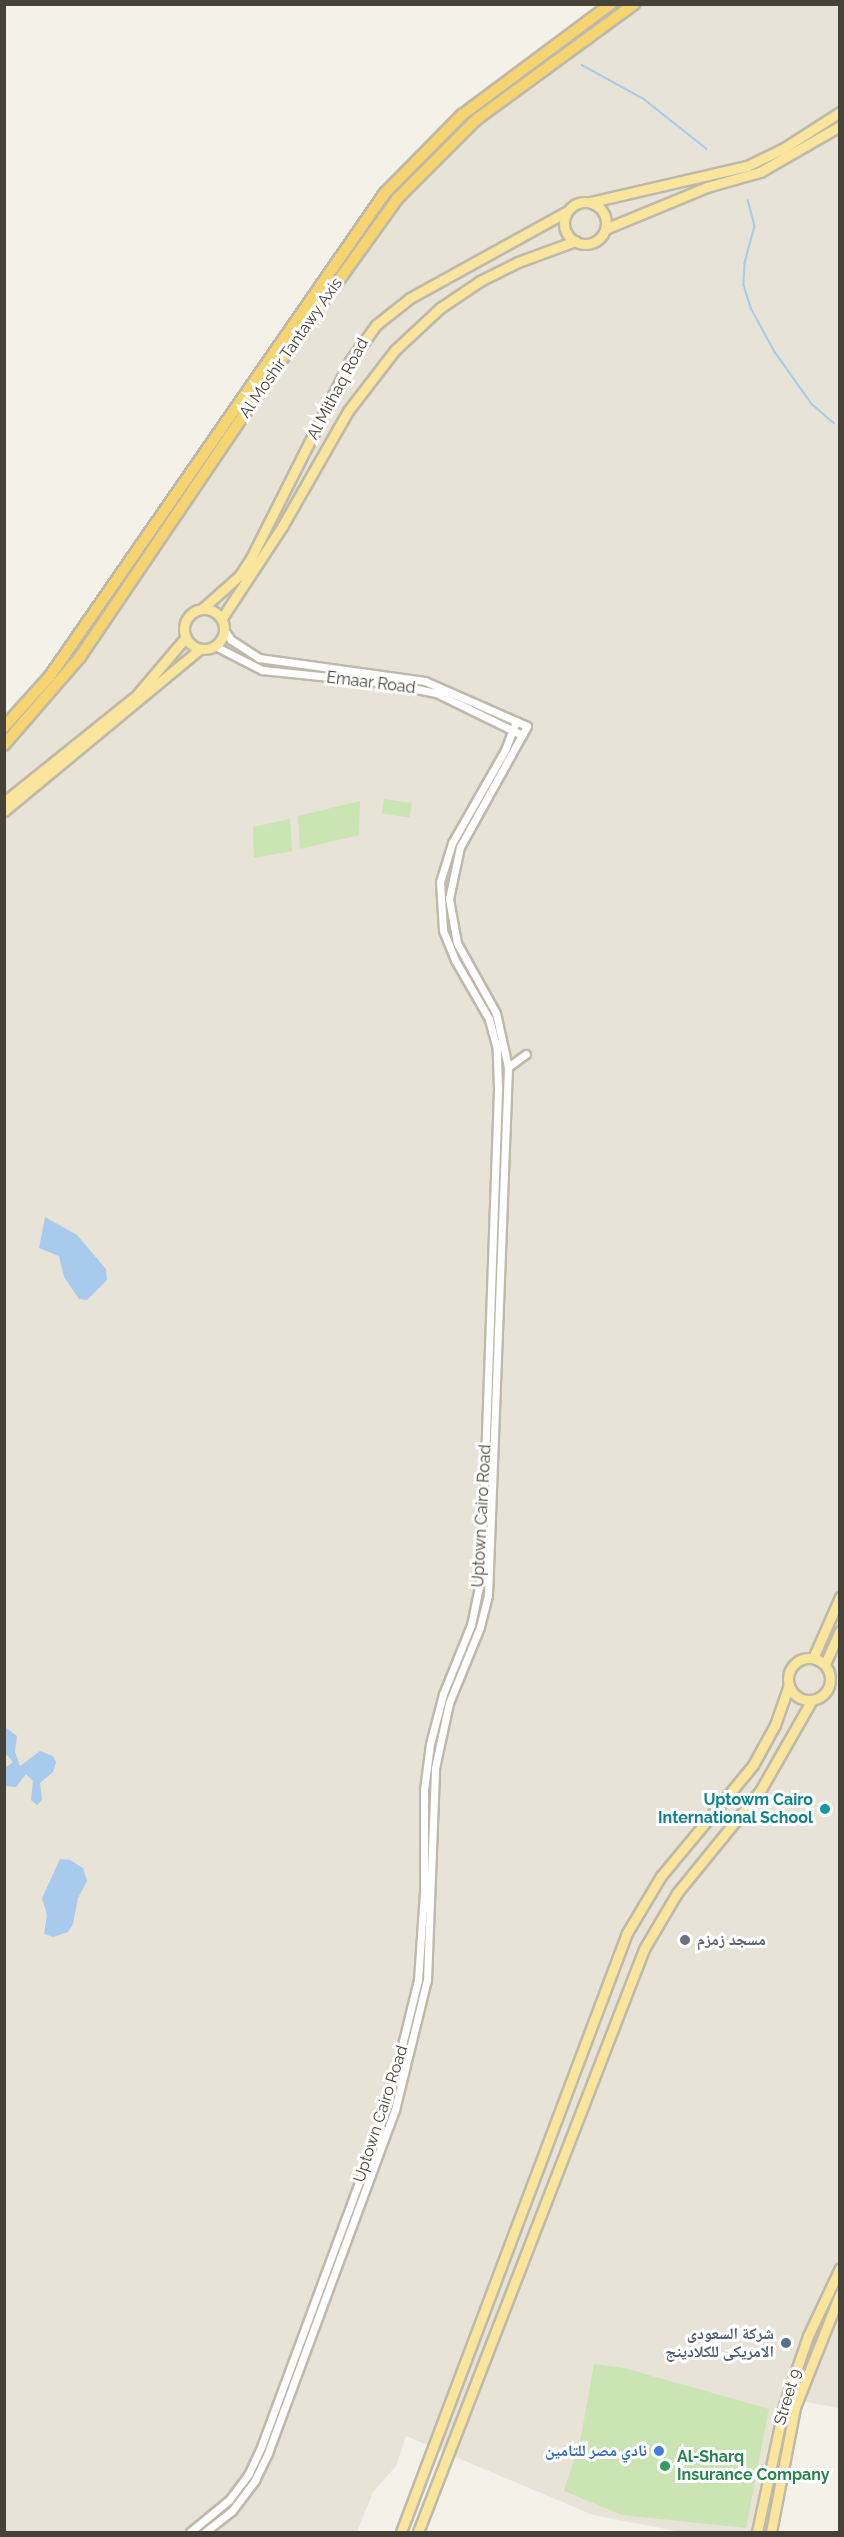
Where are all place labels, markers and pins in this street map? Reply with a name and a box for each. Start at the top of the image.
place label: Uptowm Cairo International School [658,1790,813,1828]
marker: Uptowm Cairo International School [818,1802,832,1816]
place label: مسجد زمزم [697,1930,766,1950]
marker: مسجد زمزم [678,1933,692,1947]
place label: شركة السعودى الامريكى للكلادينج [665,2324,774,2362]
marker: شركة السعودى الامريكى للكلادينج [779,2336,793,2350]
place label: نادي مصر للتامين [545,2441,647,2461]
marker: نادي مصر للتامين [652,2444,666,2458]
place label: Al-Sharq Insurance Company [677,2447,830,2485]
marker: Al-Sharq Insurance Company [658,2459,672,2473]

